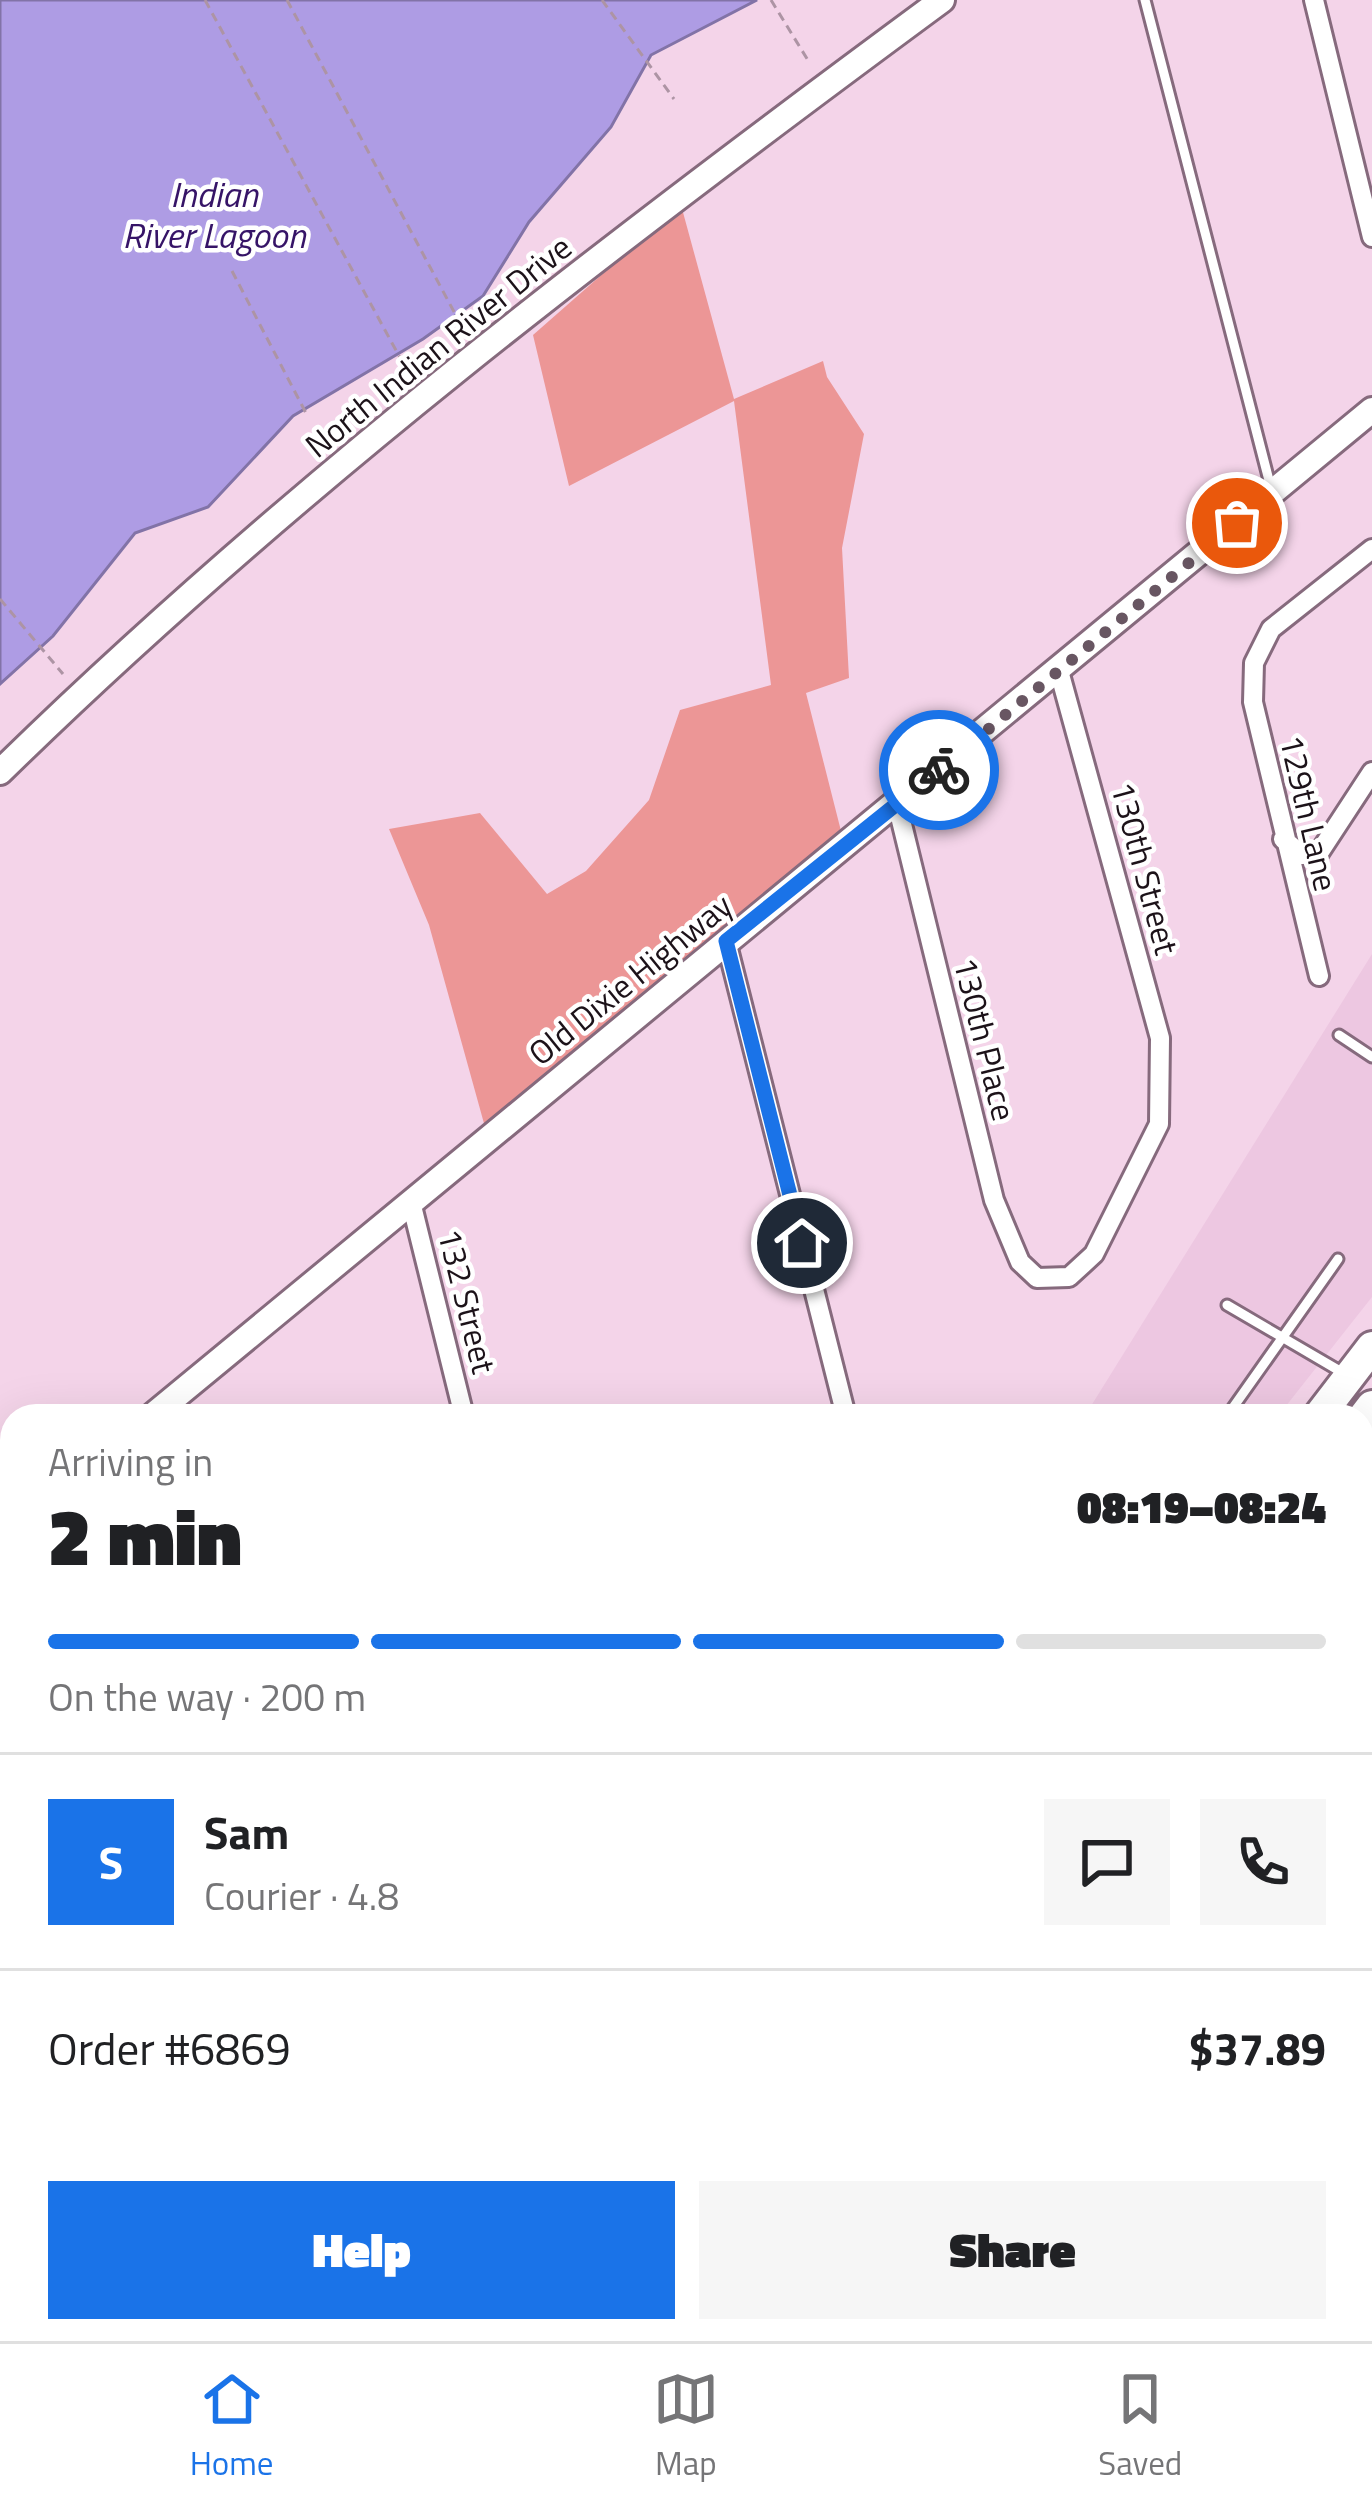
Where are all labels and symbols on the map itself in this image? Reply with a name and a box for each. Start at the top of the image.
water label: Indian River Lagoon [122,166,307,262]
street label: North Indian River Drive [294,223,582,469]
pin [1186,472,1288,574]
courier [879,710,999,830]
street label: 129th Lane [1267,730,1351,896]
street label: 130th Street [1098,776,1192,960]
street label: Old Dixie Highway [517,881,743,1077]
street label: 130th Place [941,952,1029,1126]
pin [751,1192,853,1294]
street label: 132 Street [425,1223,509,1379]

